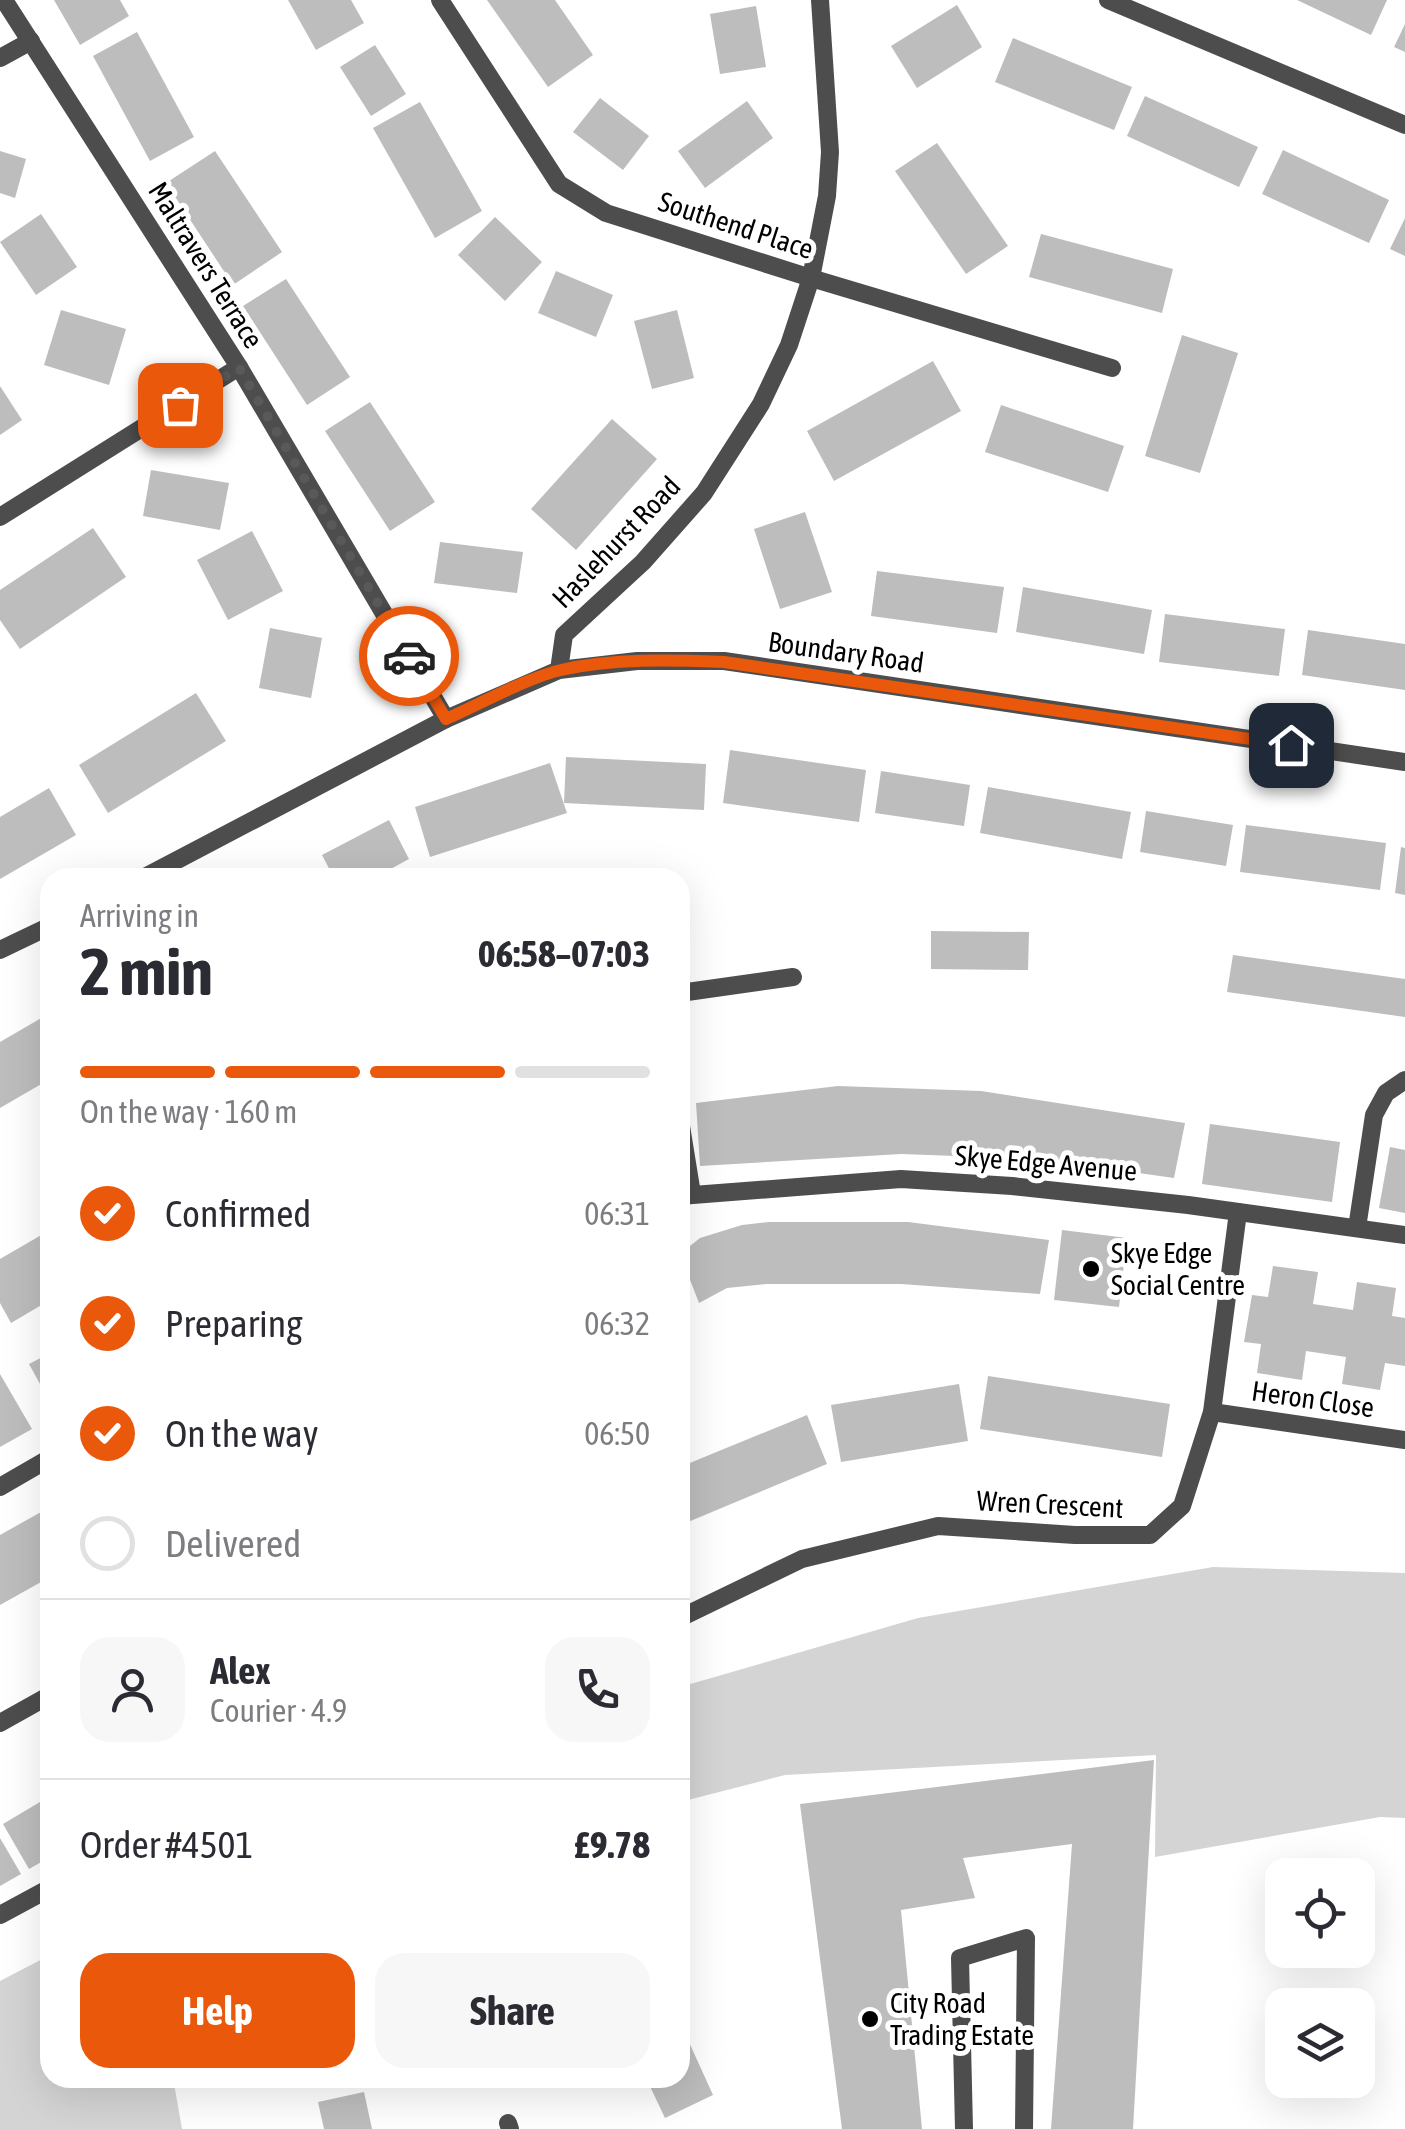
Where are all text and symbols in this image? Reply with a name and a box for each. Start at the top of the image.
street label: Maltravers Terrace [142,176,270,354]
street label: Southend Place [655,185,817,265]
pin [138,363,223,448]
icon: bag [153,378,208,433]
street label: Haslehurst Road [546,470,686,614]
courier [359,606,459,706]
street label: Boundary Road [766,625,926,679]
icon: car [382,629,437,684]
pin [1249,703,1334,788]
icon: home [1264,718,1319,773]
text: Arriving in [80,897,199,934]
text: 06:58–07:03 [478,932,650,975]
text: 2 min [80,934,213,1009]
text: On the way · 160 m [80,1093,297,1130]
street label: Skye Edge Avenue [954,1139,1138,1187]
icon: check [80,1186,135,1241]
text: Confirmed [165,1192,311,1235]
text: 06:31 [584,1195,650,1232]
place label: Skye Edge Social Centre [1111,1237,1245,1301]
marker: Skye Edge Social Centre [1080,1258,1102,1280]
icon: check [80,1296,135,1351]
text: Preparing [165,1302,303,1345]
text: 06:32 [584,1305,650,1342]
street label: Heron Close [1250,1375,1376,1423]
icon: check [80,1406,135,1461]
text: On the way [165,1412,318,1455]
text: 06:50 [584,1415,650,1452]
street label: Wren Crescent [976,1484,1124,1524]
text: Delivered [165,1522,301,1565]
button: person [80,1637,185,1742]
button: phone [545,1637,650,1742]
text: Alex [210,1649,271,1692]
text: Courier · 4.9 [210,1692,347,1729]
text: Order #4501 [80,1823,253,1866]
text: £9.78 [574,1823,650,1866]
map controls [1265,1858,1375,2098]
button: locate [1265,1858,1375,1968]
button: Help [80,1953,355,2068]
button: Share [375,1953,650,2068]
place label: City Road Trading Estate [890,1987,1034,2051]
button: layers [1265,1988,1375,2098]
marker: City Road Trading Estate [859,2008,881,2030]

